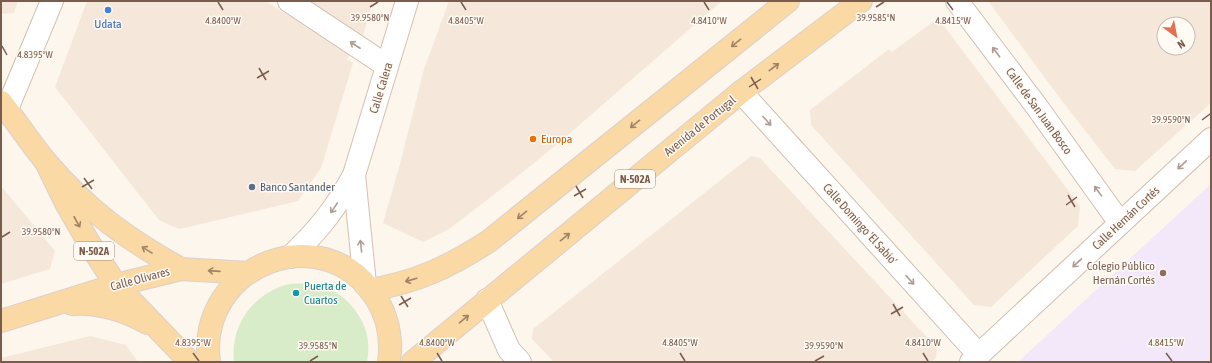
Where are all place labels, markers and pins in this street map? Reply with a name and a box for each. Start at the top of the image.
marker: Udata [103,5,113,15]
place label: Udata [94,17,122,31]
place label: Europa [541,132,572,146]
marker: Europa [528,134,538,144]
place label: Banco Santander [260,180,335,194]
marker: Banco Santander [247,182,257,192]
place label: Colegio Público Hernán Cortés [1087,259,1155,287]
marker: Colegio Público Hernán Cortés [1158,268,1168,278]
place label: Puerta de Cuartos [304,279,346,307]
marker: Puerta de Cuartos [291,288,301,298]

